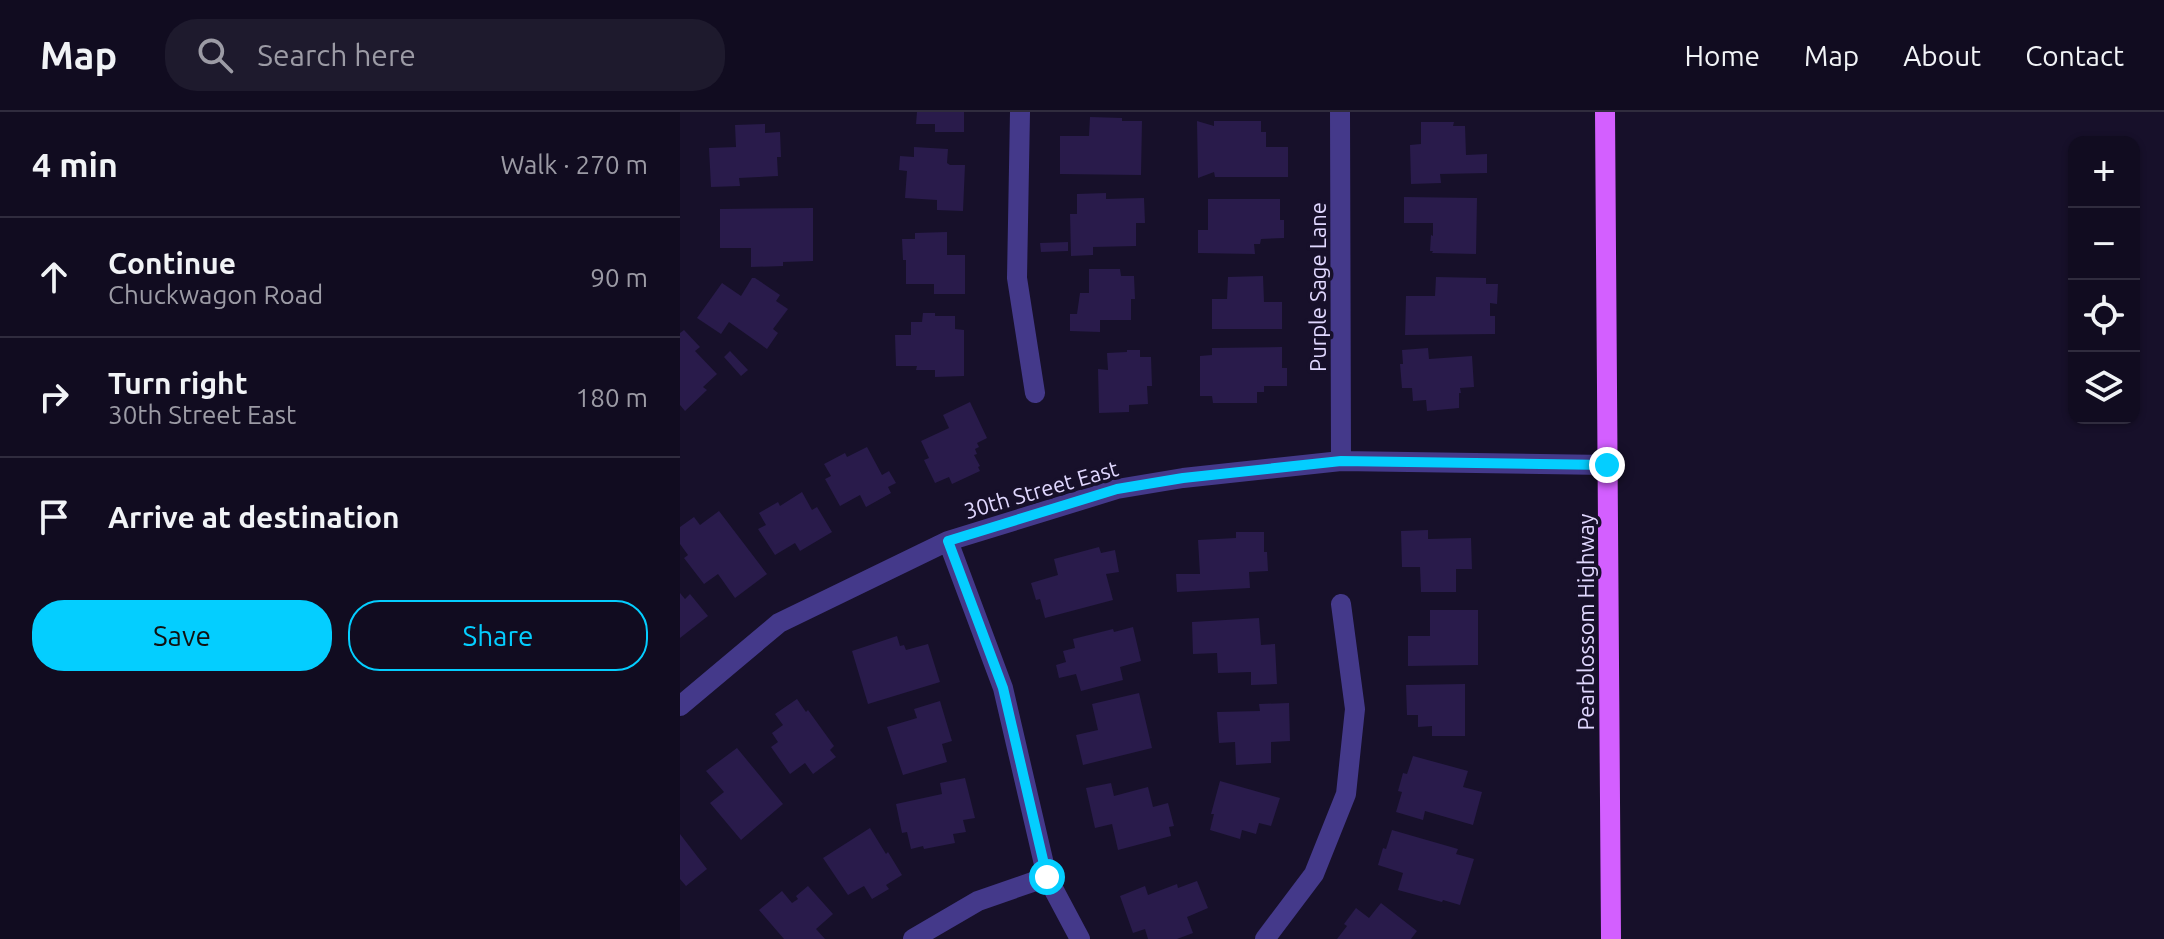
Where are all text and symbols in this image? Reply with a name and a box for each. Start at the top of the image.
search box [165,19,725,91]
icon: search [193,33,237,77]
text: Map [40,34,117,76]
text: Search here [257,38,416,72]
text: Home [1685,40,1760,71]
text: Map [1804,40,1859,71]
text: About [1903,40,1981,71]
text: Contact [2025,40,2124,71]
map controls [2068,136,2140,424]
button: + [2068,136,2140,208]
text: 4 min [32,145,118,183]
text: Walk · 270 m [500,150,648,179]
street label: Purple Sage Lane [1305,202,1330,372]
button: − [2068,208,2140,280]
text: Continue [108,246,236,280]
icon: ahead [32,255,76,299]
text: 90 m [590,263,648,292]
text: Chuckwagon Road [108,280,323,309]
button: locate [2068,280,2140,352]
button: layers [2068,352,2140,424]
text: Turn right [108,366,248,400]
icon: right [32,375,76,419]
text: 180 m [576,383,648,412]
text: 30th Street East [108,400,296,429]
route end [1589,447,1625,483]
street label: 30th Street East [961,455,1121,523]
icon: arrive [32,495,76,539]
text: Arrive at destination [108,500,400,534]
street label: Pearblossom Highway [1573,513,1598,730]
button: Save [32,600,332,671]
button: Share [348,600,648,671]
route start [1029,859,1065,895]

